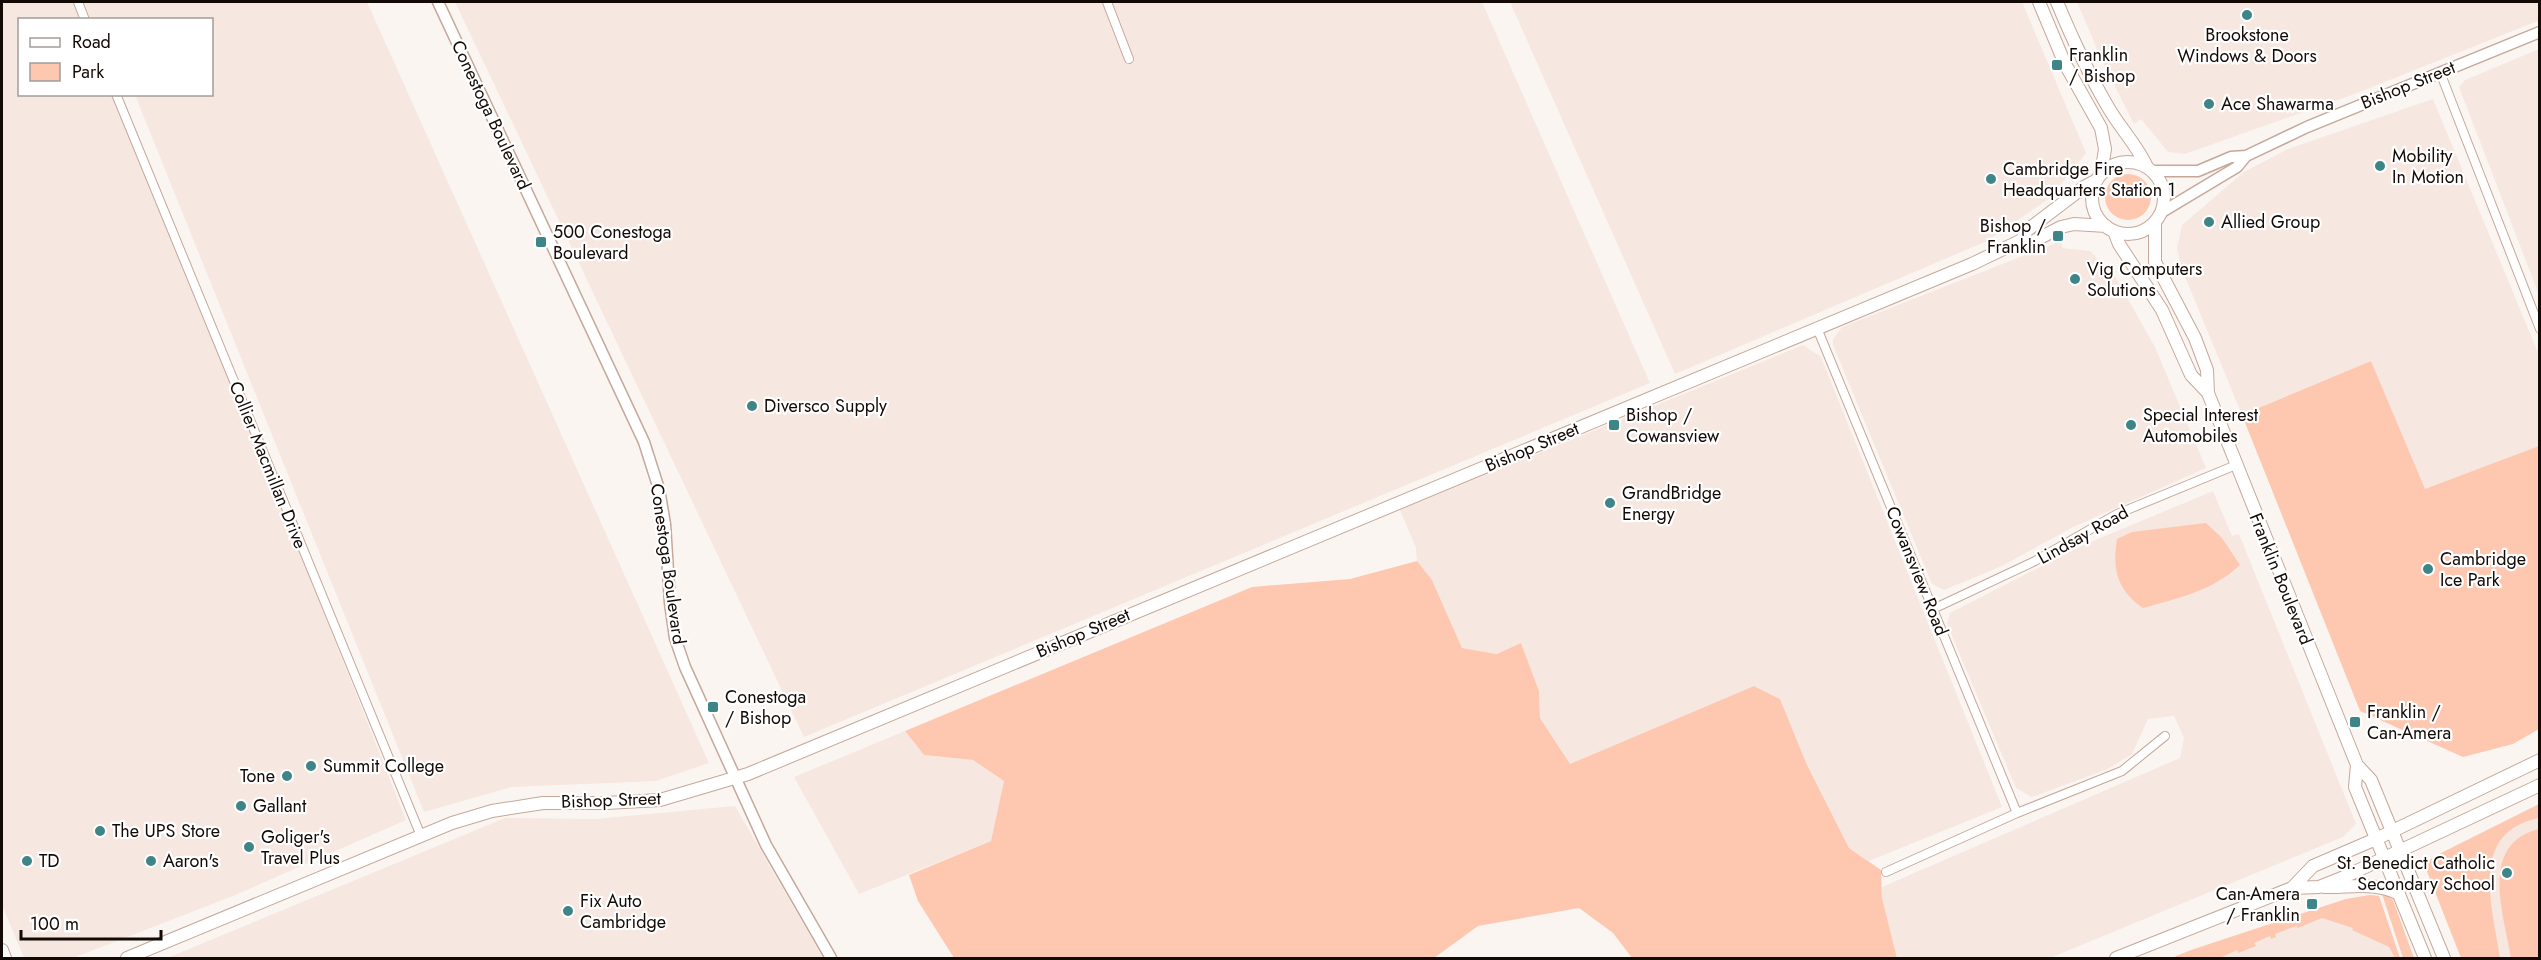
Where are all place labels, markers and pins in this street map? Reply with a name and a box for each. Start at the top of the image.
marker: Brookstone Windows & Doors [2240,8,2254,22]
place label: Brookstone Windows & Doors [2177,22,2317,69]
place label: Franklin / Bishop [2069,42,2135,89]
marker: Franklin / Bishop [2050,58,2064,72]
place label: Ace Shawarma [2221,91,2334,117]
marker: Ace Shawarma [2202,97,2216,111]
place label: Mobility In Motion [2392,143,2464,190]
place label: Cambridge Fire Headquarters Station 1 [2003,156,2176,203]
marker: Mobility In Motion [2373,159,2387,173]
marker: Cambridge Fire Headquarters Station 1 [1984,172,1998,186]
place label: Allied Group [2221,209,2320,235]
place label: Bishop / Franklin [1980,213,2046,260]
marker: Allied Group [2202,215,2216,229]
place label: 500 Conestoga Boulevard [553,219,671,266]
marker: Bishop / Franklin [2051,229,2065,243]
marker: 500 Conestoga Boulevard [534,235,548,249]
place label: Vig Computers Solutions [2087,256,2202,303]
marker: Vig Computers Solutions [2068,272,2082,286]
place label: Diversco Supply [764,393,887,419]
marker: Diversco Supply [745,399,759,413]
place label: Bishop / Cowansview [1626,402,1720,449]
place label: Special Interest Automobiles [2143,402,2259,449]
marker: Bishop / Cowansview [1607,418,1621,432]
marker: Special Interest Automobiles [2124,418,2138,432]
place label: GrandBridge Energy [1622,480,1721,527]
marker: GrandBridge Energy [1603,496,1617,510]
place label: Cambridge Ice Park [2440,546,2526,593]
marker: Cambridge Ice Park [2421,562,2435,576]
place label: Conestoga / Bishop [725,684,806,731]
place label: Franklin / Can-Amera [2367,699,2451,746]
marker: Conestoga / Bishop [706,700,720,714]
marker: Franklin / Can-Amera [2348,715,2362,729]
place label: Summit College [323,753,444,779]
marker: Summit College [304,759,318,773]
place label: Tone [240,763,275,789]
marker: Tone [280,769,294,783]
place label: Gallant [253,793,307,819]
marker: Gallant [234,799,248,813]
place label: The UPS Store [112,818,220,844]
marker: The UPS Store [93,824,107,838]
place label: Goliger's Travel Plus [261,824,340,871]
marker: Goliger's Travel Plus [242,840,256,854]
place label: TD [39,848,60,874]
place label: Aaron's [163,848,219,874]
place label: St. Benedict Catholic Secondary School [2337,850,2495,897]
marker: TD [20,854,34,868]
marker: Aaron's [144,854,158,868]
marker: St. Benedict Catholic Secondary School [2500,866,2514,880]
place label: Can-Amera / Franklin [2216,881,2300,928]
place label: Fix Auto Cambridge [580,888,666,935]
marker: Can-Amera / Franklin [2305,897,2319,911]
marker: Fix Auto Cambridge [561,904,575,918]

